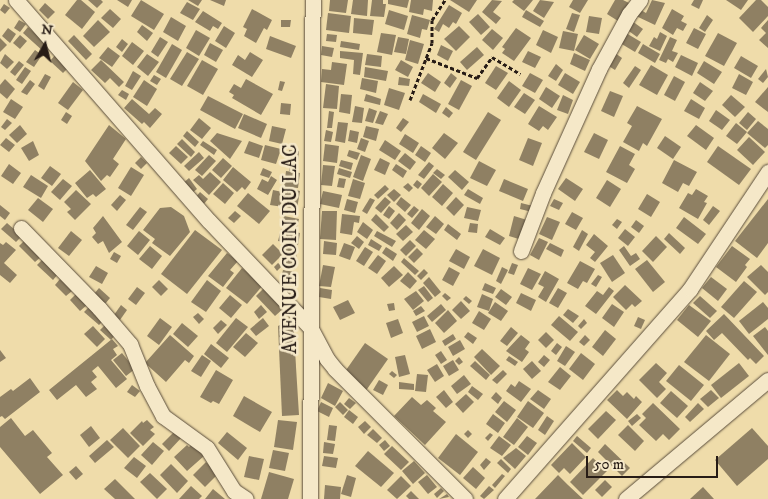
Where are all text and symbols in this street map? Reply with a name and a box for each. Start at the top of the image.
north arrow [20,20,70,70]
text: N [40,20,54,40]
street label: AVENUE COIN DU LAC [280,144,302,354]
scale bar [588,446,720,478]
text: 50 m [594,455,624,474]

